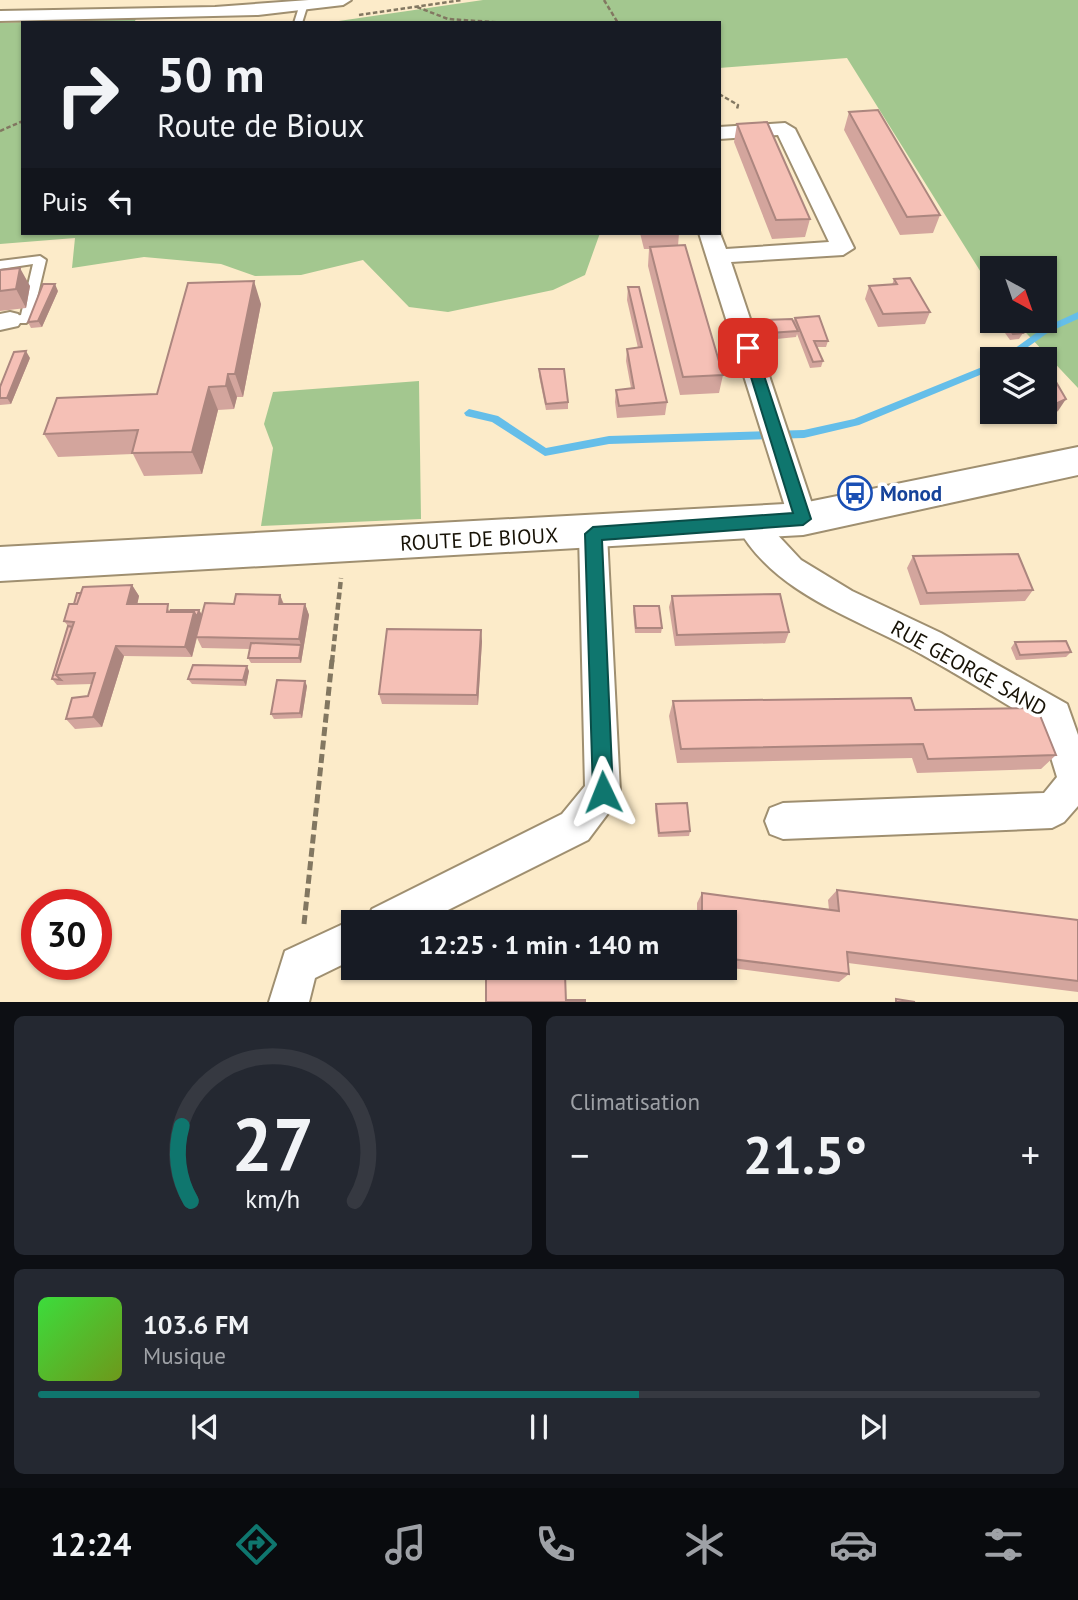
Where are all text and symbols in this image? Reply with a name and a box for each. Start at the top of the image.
text: 50 m [157,42,264,106]
icon: right [42,49,133,140]
text: Route de Bioux [157,104,364,146]
icon: left [102,182,140,220]
text: Puis [42,185,88,218]
north arrow [980,256,1057,332]
map controls [980,256,1057,424]
pin [718,318,778,378]
icon: arrive [729,329,767,367]
button: layers [980,347,1057,424]
bus stop icon: Monod [836,474,874,512]
place label: Monod [880,480,942,507]
street label: ROUTE DE BIOUX [399,521,559,557]
street label: RUE GEORGE SAND [886,614,1052,722]
position arrow [566,755,640,829]
speed limit sign: 30 [21,889,112,980]
text: 12:25 · 1 min · 140 m [419,928,659,961]
text: Climatisation [570,1087,700,1116]
text: 27 [232,1098,314,1192]
text: 21.5° [743,1121,867,1188]
text: − [570,1130,589,1179]
text: + [1021,1130,1040,1179]
text: km/h [246,1183,300,1215]
text: 103.6 FM [143,1308,249,1341]
text: Musique [143,1341,226,1370]
icon: previous [186,1408,224,1446]
icon: pause [520,1408,558,1446]
icon: next [854,1408,892,1446]
icon: directions [232,1520,281,1569]
icon: music [381,1520,430,1569]
icon: phone [531,1520,580,1569]
icon: climate [680,1520,729,1569]
icon: car [829,1520,878,1569]
icon: filters [979,1520,1028,1569]
text: 12:24 [50,1523,131,1565]

